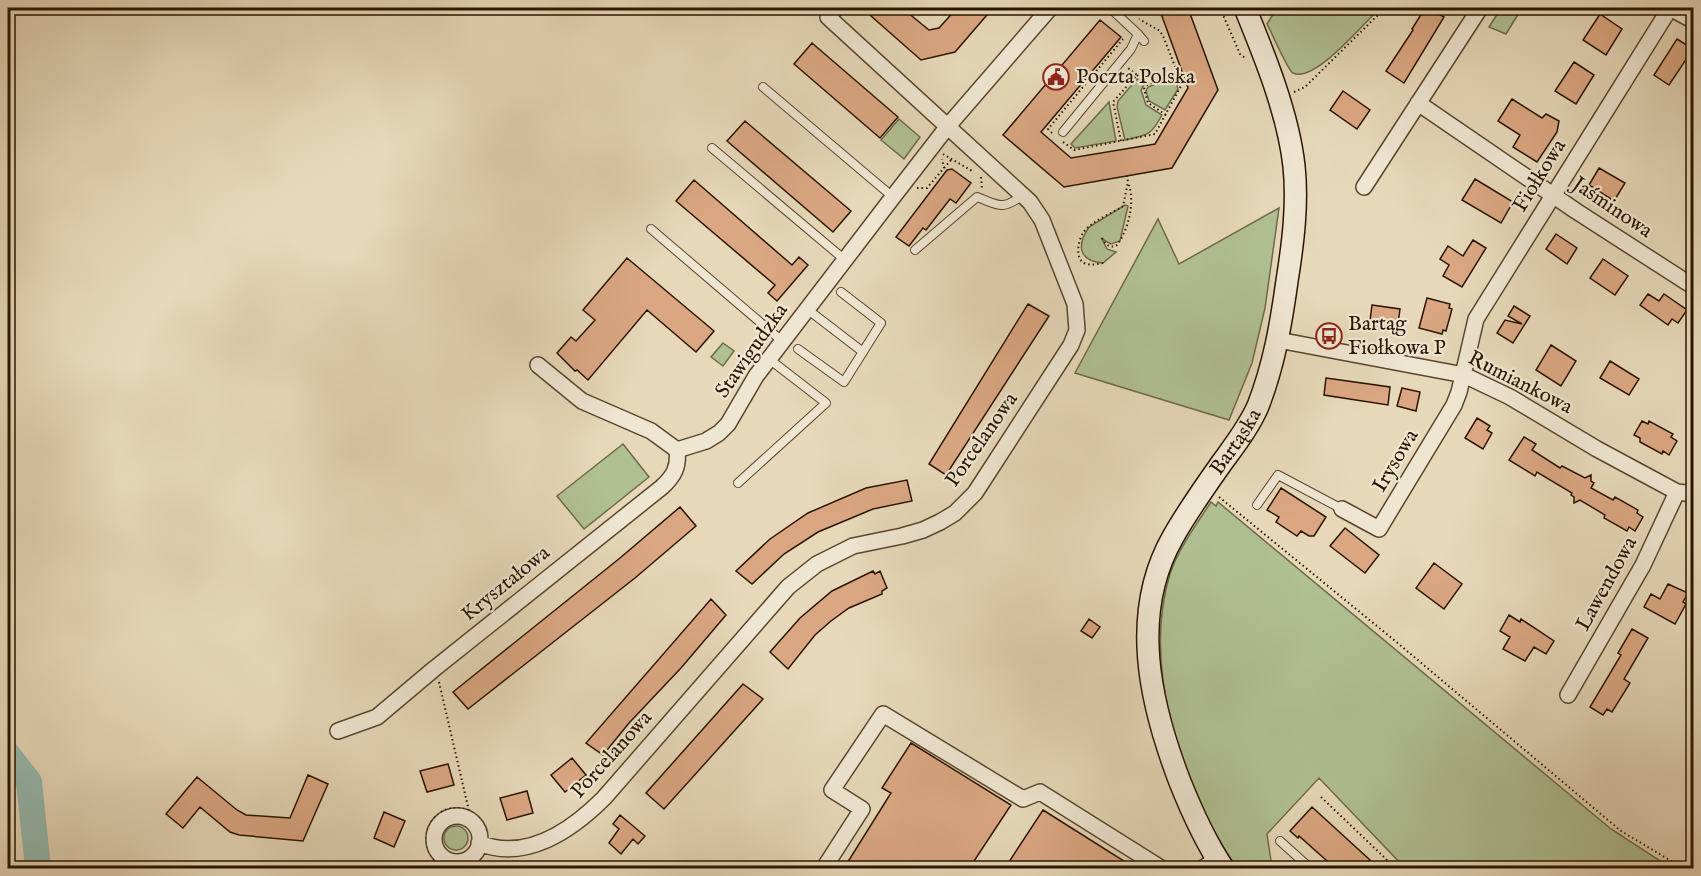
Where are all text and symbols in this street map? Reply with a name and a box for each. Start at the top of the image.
public building icon: Poczta Polska [1041,62,1071,92]
place label: Poczta Polska [1076,64,1196,91]
street label: Fiołkowa [1507,134,1573,217]
street label: Jaśminowa [1565,170,1658,245]
street label: Stawigudzka [709,298,795,404]
place label: Bartąg Fiołkowa P [1348,311,1446,362]
bus stop icon: Bartąg Fiołkowa P [1314,321,1344,351]
street label: Rumiankowa [1463,345,1578,421]
street label: Porcelanowa [940,387,1025,493]
street label: Bartąska [1204,404,1268,481]
street label: Irysowa [1367,424,1426,497]
street label: Lawendowa [1570,531,1644,636]
street label: Kryształowa [456,540,556,628]
street label: Porcelanowa [565,705,659,805]

